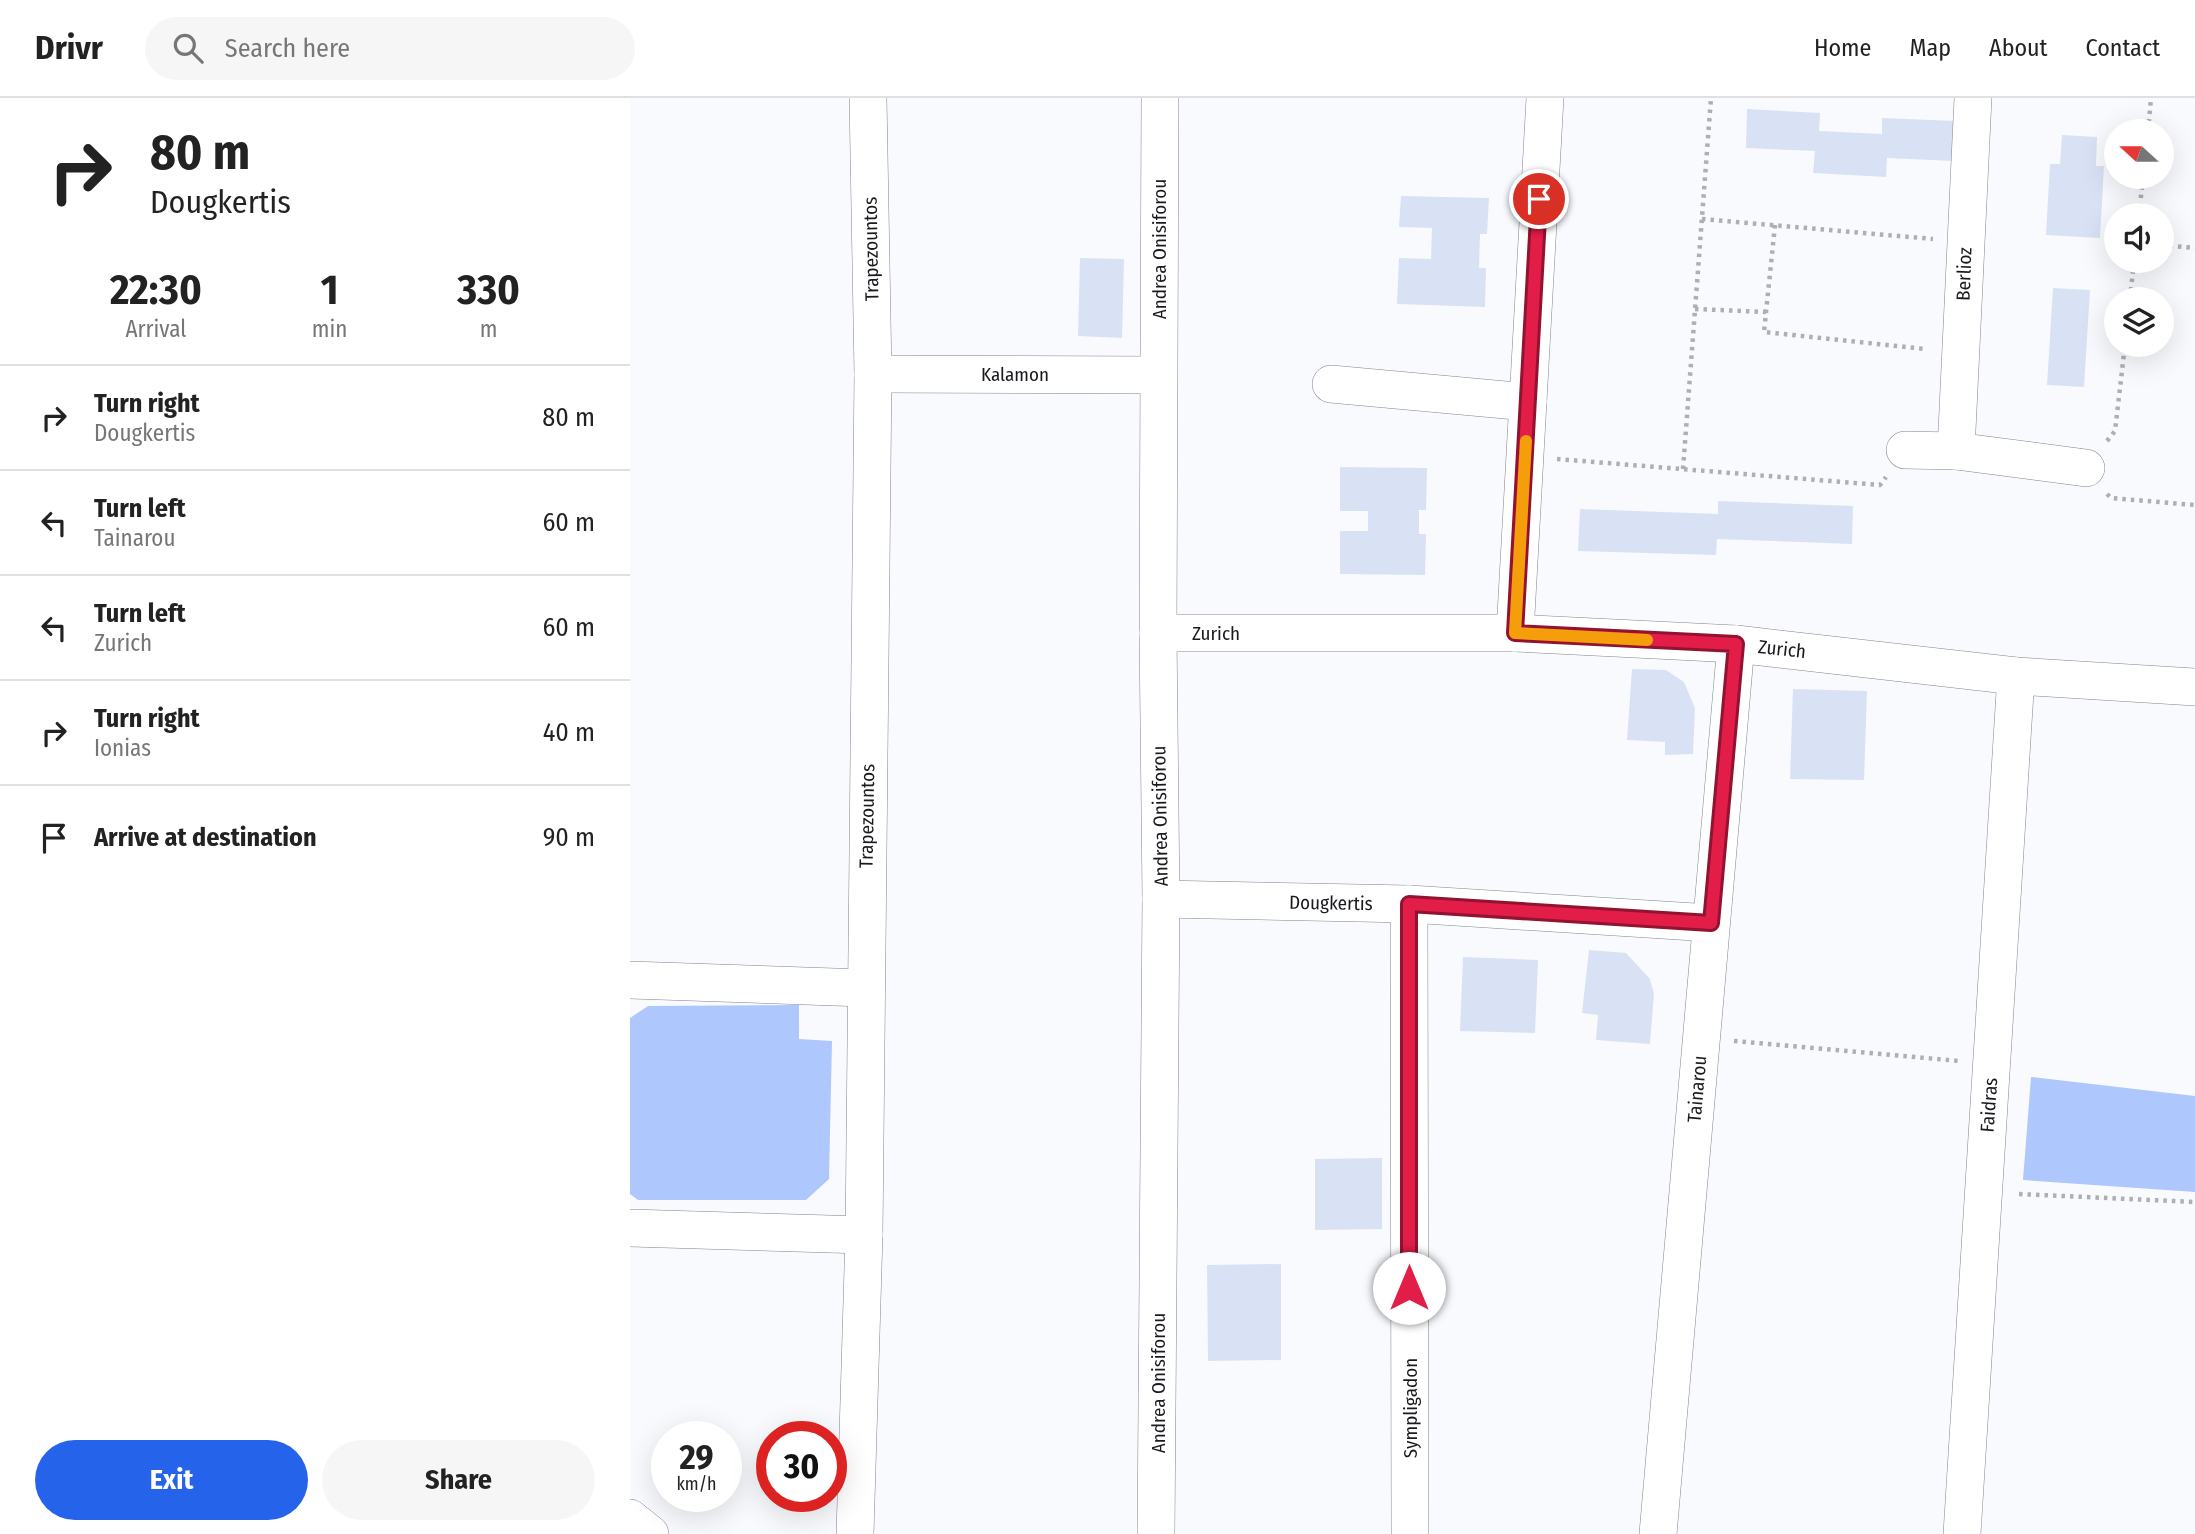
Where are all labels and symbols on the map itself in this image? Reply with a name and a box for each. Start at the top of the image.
north arrow [2104,119,2174,189]
pin [1509,169,1569,229]
street label: Andrea Onisiforou [1148,179,1171,319]
street label: Trapezountos [859,197,883,301]
street label: Berlioz [1952,246,1976,301]
street label: Kalamon [981,363,1049,386]
street label: Zurich [1192,622,1240,645]
street label: Zurich [1757,635,1807,663]
street label: Andrea Onisiforou [1147,746,1173,886]
street label: Trapezountos [855,764,879,868]
street label: Dougkertis [1289,891,1373,915]
street label: Tainarou [1683,1054,1711,1124]
street label: Faidras [1976,1077,2002,1133]
position arrow [1372,1251,1446,1325]
street label: Andrea Onisiforou [1147,1313,1170,1453]
street label: Sympligadon [1399,1358,1422,1458]
speed limit sign: 30 [756,1421,847,1512]

